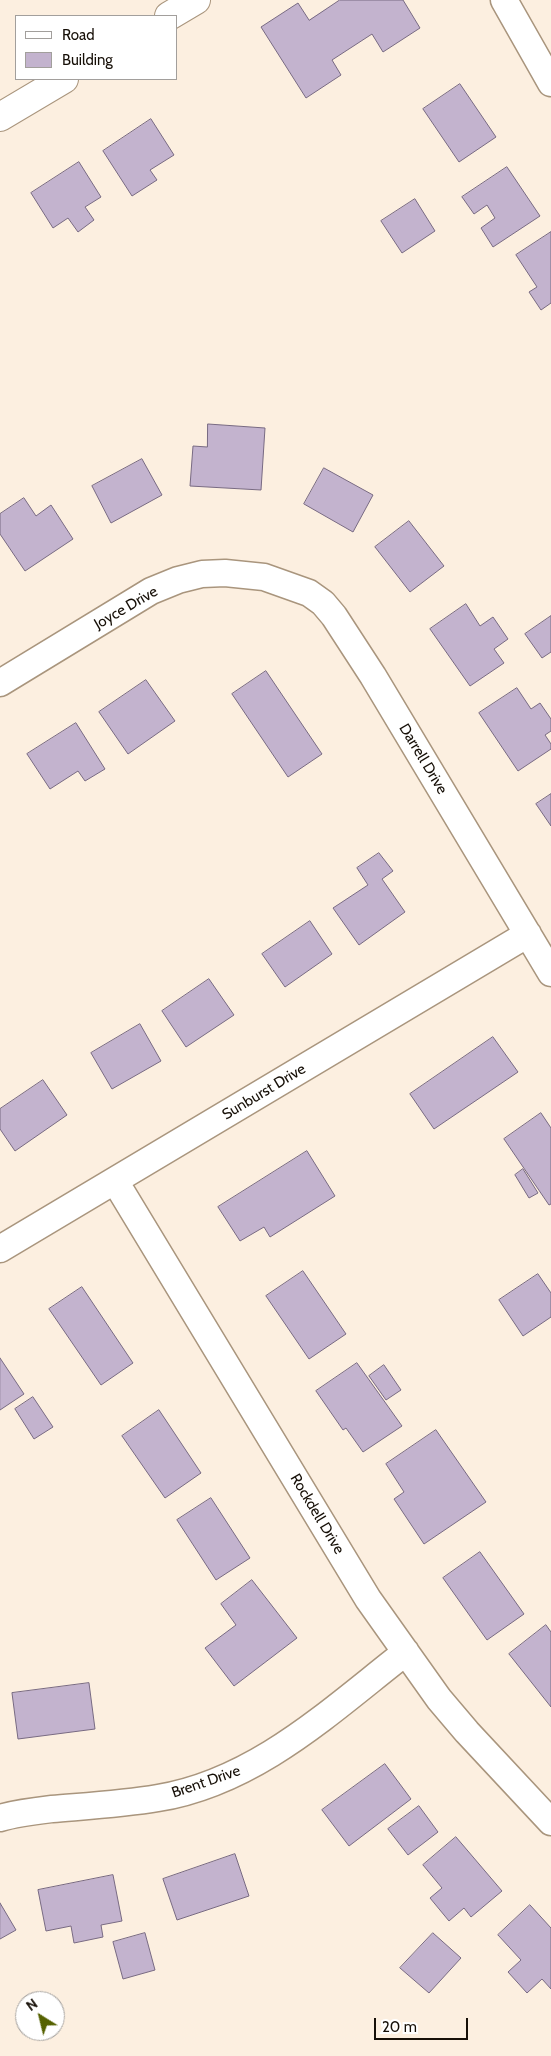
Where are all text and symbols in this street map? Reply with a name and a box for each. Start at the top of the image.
legend [15,15,178,80]
text: Road [62,26,95,44]
text: Building [62,51,113,69]
street label: Joyce Drive [91,583,161,633]
street label: Darrell Drive [395,720,451,798]
street label: Sunburst Drive [219,1060,309,1124]
street label: Rockdell Drive [286,1471,348,1557]
street label: Brent Drive [169,1762,243,1802]
north arrow [15,1991,65,2041]
text: N [22,1994,41,2015]
scale bar [376,2008,470,2040]
text: 20 m [382,2018,417,2036]

